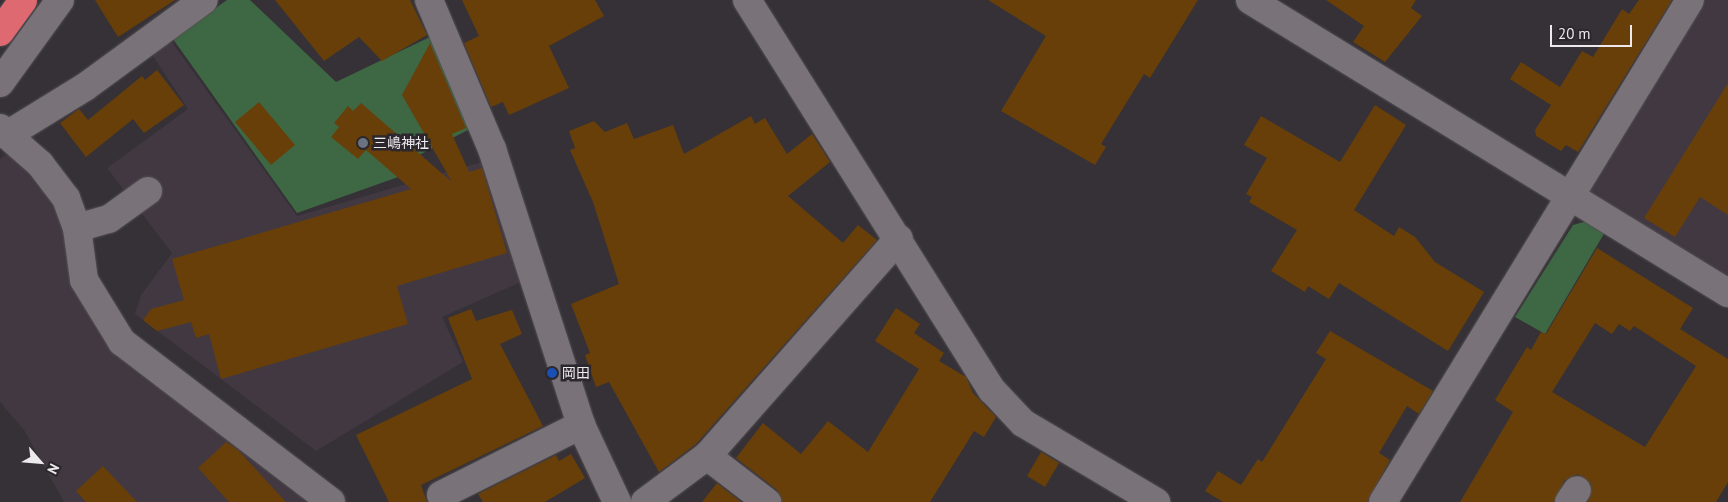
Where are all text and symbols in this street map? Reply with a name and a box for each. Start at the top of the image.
scale bar [1553,15,1636,47]
text: 20 m [1558,24,1591,43]
place label: 三嶋神社 [373,135,429,151]
marker: 三嶋神社 [357,137,369,149]
place label: 岡田 [562,365,590,381]
marker: 岡田 [546,367,558,379]
north arrow [15,437,65,487]
text: N [43,461,63,477]

